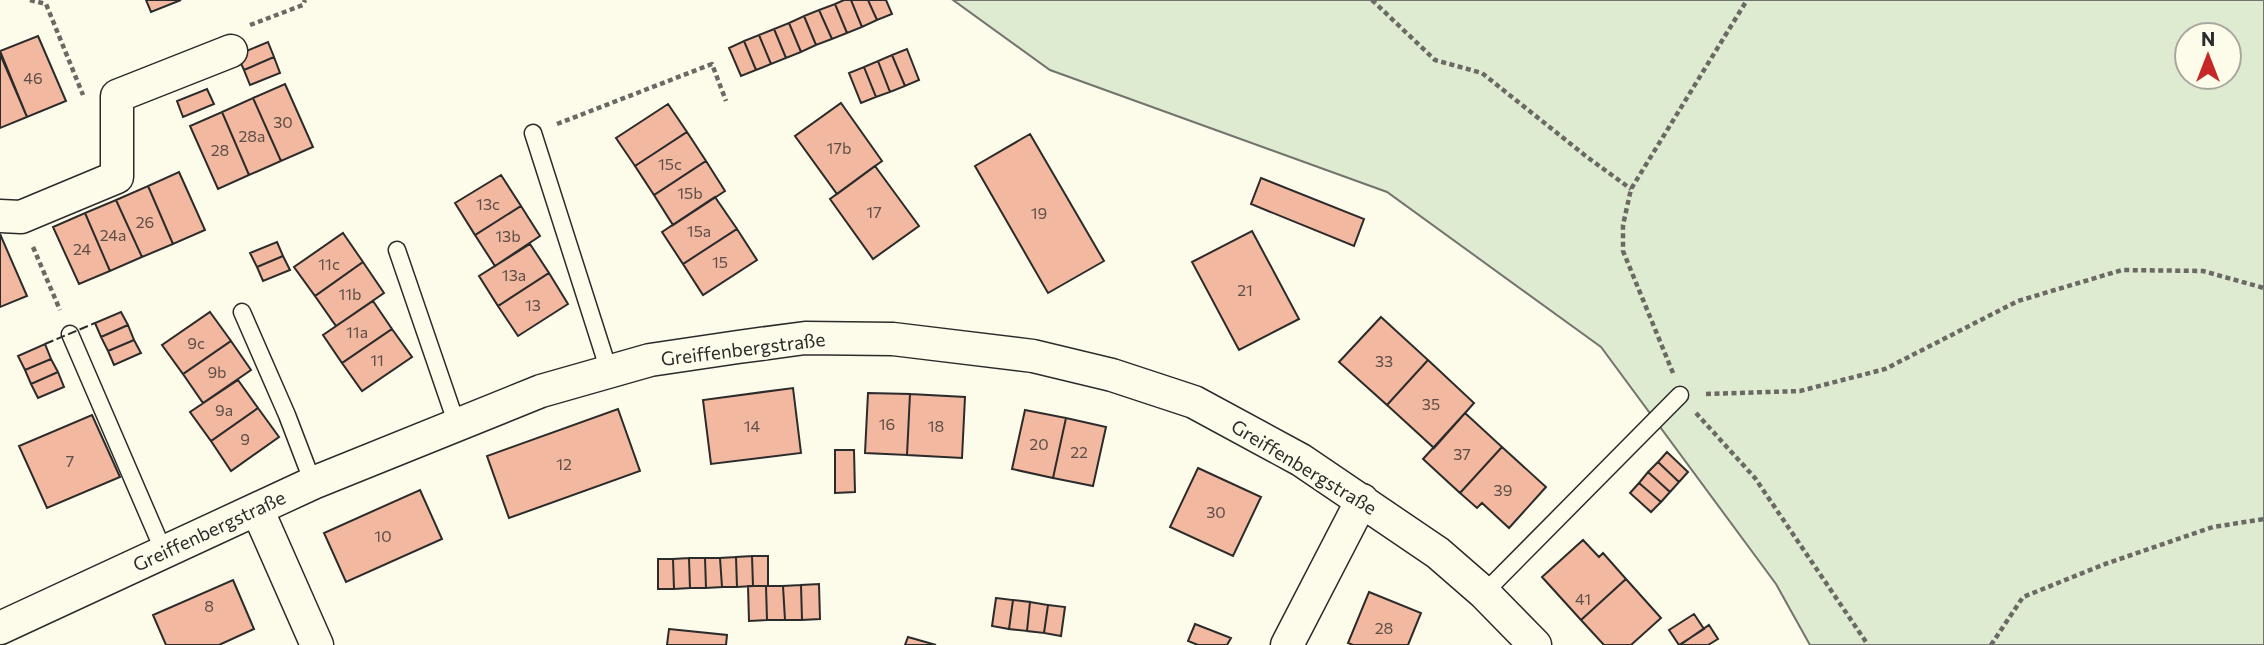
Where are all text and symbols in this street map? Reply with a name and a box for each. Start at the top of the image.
north arrow [2173,21,2243,91]
text: N [2201,27,2215,50]
house number: 46 [23,68,43,87]
house number: 30 [273,112,293,131]
house number: 28a [239,126,265,145]
house number: 17b [827,138,851,157]
house number: 28 [211,140,229,159]
house number: 15c [658,154,682,173]
house number: 15b [677,183,703,202]
house number: 13c [476,194,500,213]
house number: 17 [866,202,882,221]
house number: 19 [1031,203,1047,222]
house number: 26 [136,212,154,231]
house number: 15a [687,221,711,240]
house number: 24a [100,225,126,244]
house number: 13b [495,226,521,245]
house number: 24 [73,239,91,258]
house number: 15 [712,252,728,271]
house number: 11c [318,254,340,273]
house number: 13a [502,265,526,284]
house number: 21 [1237,280,1253,299]
house number: 11b [338,284,362,303]
house number: 13 [525,295,541,314]
house number: 11a [346,322,368,341]
street label: Greiffenbergstraße [659,327,826,370]
house number: 9c [187,333,205,352]
house number: 11 [370,350,384,369]
house number: 33 [1375,351,1393,370]
house number: 9b [207,362,227,381]
house number: 35 [1422,394,1440,413]
house number: 9a [215,400,233,419]
house number: 16 [879,414,895,433]
street label: Greiffenbergstraße [1227,414,1381,519]
house number: 14 [744,416,761,435]
house number: 18 [928,416,944,435]
house number: 9 [240,429,250,448]
house number: 20 [1029,434,1049,453]
house number: 22 [1070,442,1088,461]
house number: 37 [1453,444,1471,463]
house number: 7 [66,451,74,470]
house number: 12 [556,454,572,473]
house number: 39 [1494,480,1512,499]
street label: Greiffenbergstraße [129,485,289,576]
house number: 30 [1206,502,1226,521]
house number: 10 [374,526,392,545]
house number: 41 [1575,589,1591,608]
house number: 8 [204,596,214,615]
house number: 28 [1375,618,1393,637]

